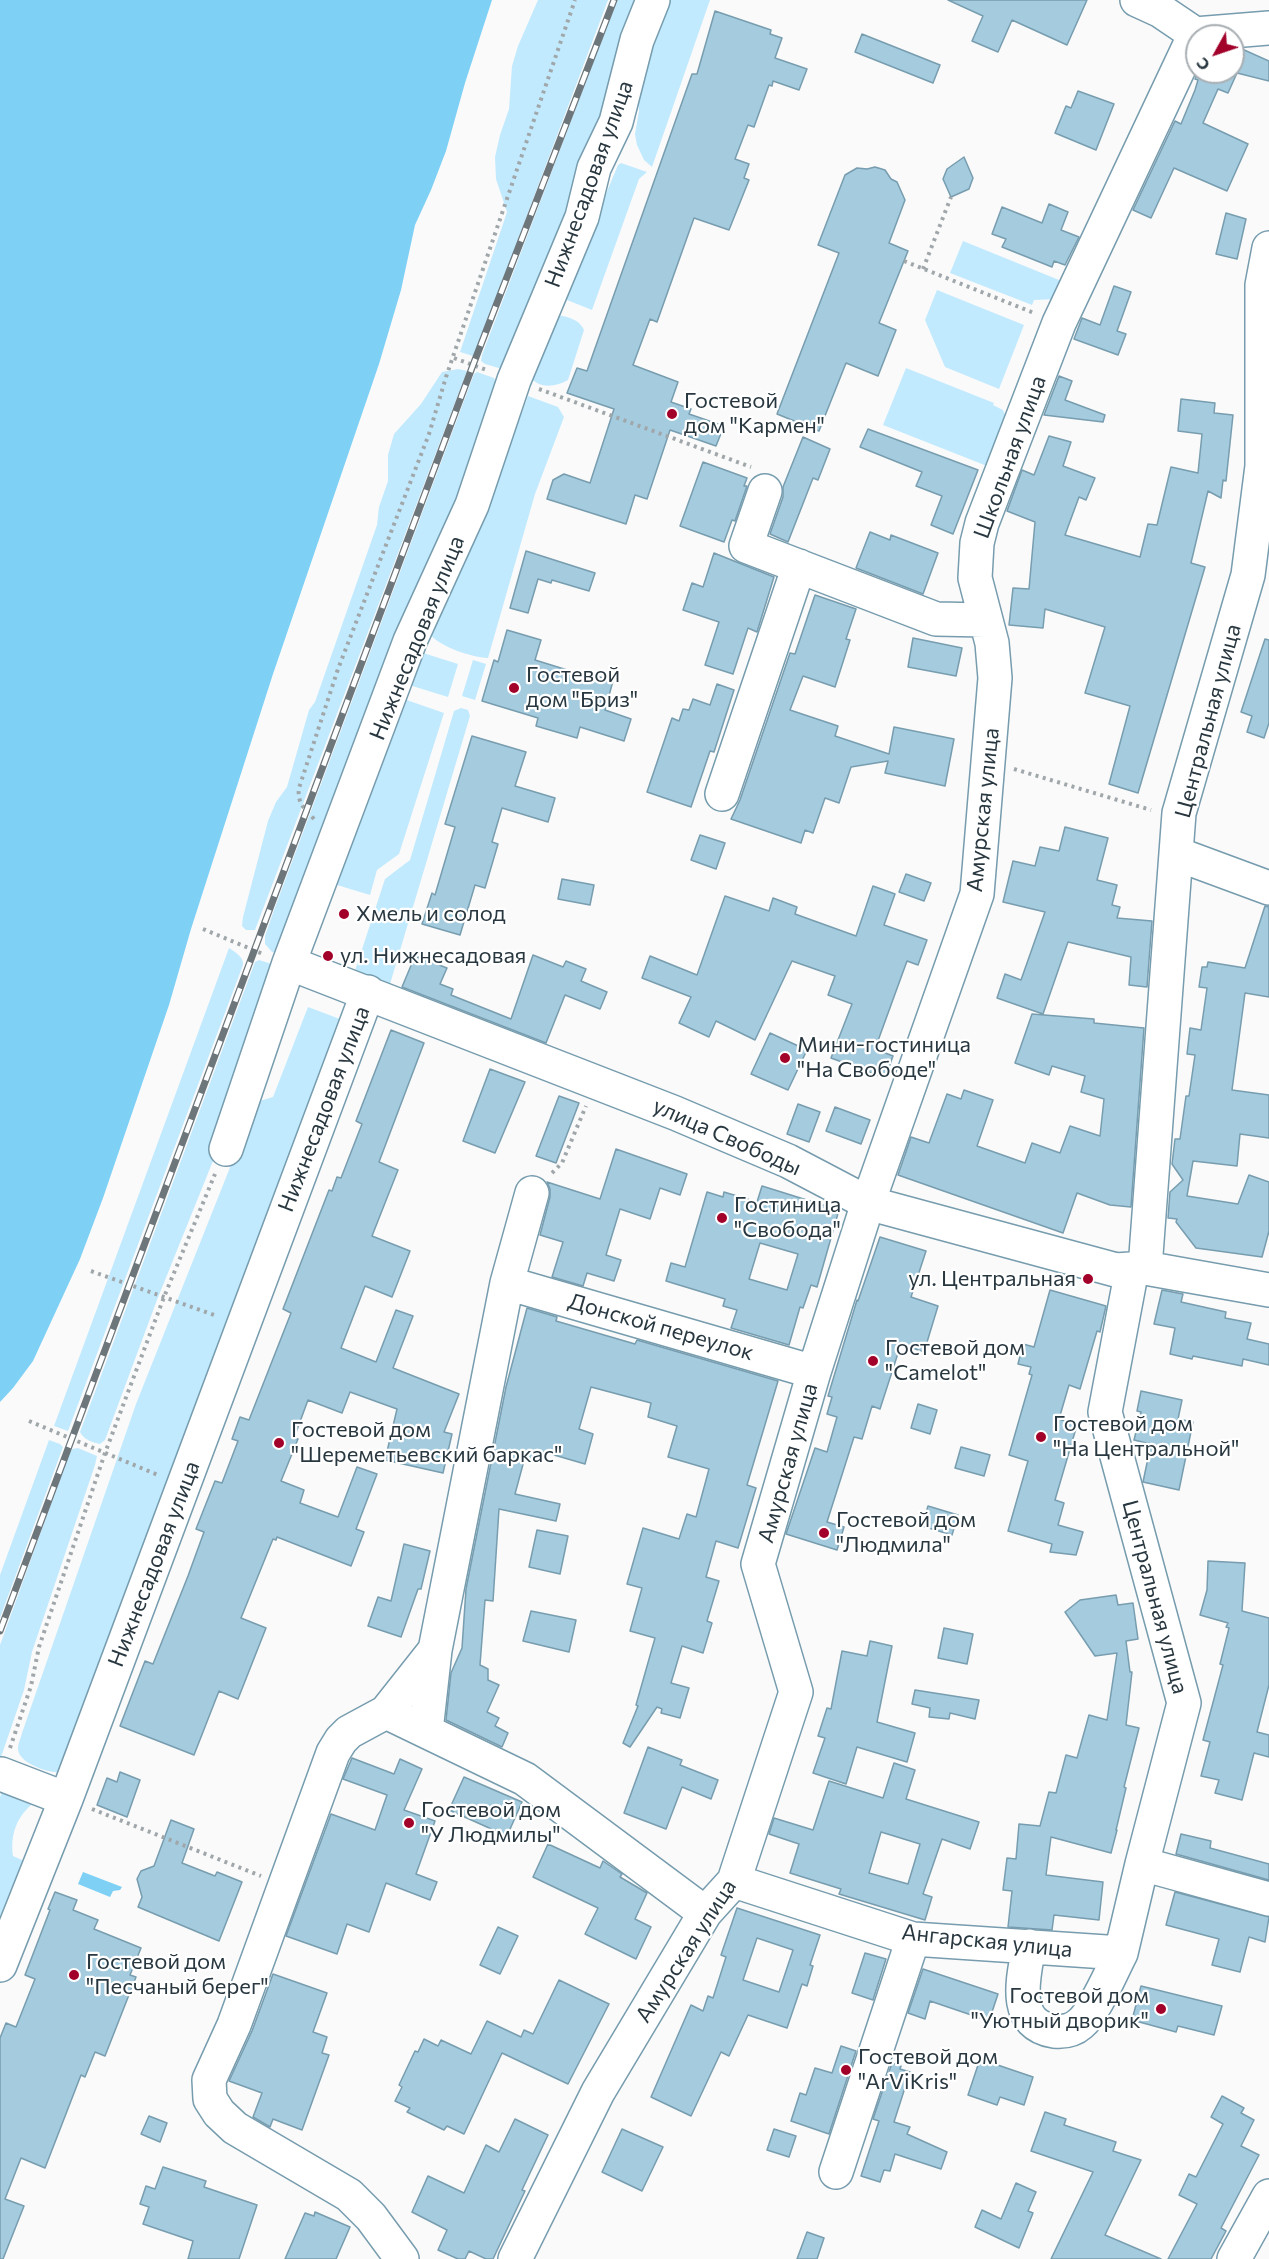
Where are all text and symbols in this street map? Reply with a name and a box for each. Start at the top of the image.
north arrow [1185,24,1245,84]
text: С [1192,54,1213,75]
street label: Нижнесадовая улица [539,77,639,291]
street label: Школьная улица [968,372,1052,542]
place label: Гостевой дом "Кармен" [684,388,825,440]
marker: Гостевой дом "Кармен" [665,407,679,421]
street label: Нижнесадовая улица [364,532,470,744]
street label: Центральная улица [1169,621,1247,821]
place label: Гостевой дом "Бриз" [526,662,638,714]
marker: Гостевой дом "Бриз" [507,681,521,695]
street label: Амурская улица [961,727,1005,893]
place label: Хмель и солод [356,901,506,927]
marker: Хмель и солод [337,907,351,921]
place label: ул. Нижнесадовая [340,943,526,969]
marker: ул. Нижнесадовая [321,949,335,963]
street label: Нижнесадовая улица [273,1002,375,1216]
place label: Мини-гостиница "На Свободе" [797,1032,971,1084]
marker: Мини-гостиница "На Свободе" [778,1051,792,1065]
street label: улица Свободы [649,1093,805,1181]
place label: Гостиница "Свобода" [734,1192,841,1244]
marker: Гостиница "Свобода" [715,1211,729,1225]
place label: ул. Центральная [908,1266,1076,1292]
marker: ул. Центральная [1081,1272,1095,1286]
street label: Донской переулок [565,1288,757,1366]
place label: Гостевой дом "Camelot" [885,1335,1025,1386]
marker: Гостевой дом "Camelot" [866,1354,880,1368]
street label: Амурская улица [753,1380,823,1546]
place label: Гостевой дом "На Центральной" [1053,1411,1239,1462]
place label: Гостевой дом "Шереметьевский баркас" [291,1417,562,1468]
marker: Гостевой дом "На Центральной" [1034,1430,1048,1444]
marker: Гостевой дом "Шереметьевский баркас" [272,1436,286,1450]
street label: Нижнесадовая улица [103,1457,205,1671]
street label: Центральная улица [1116,1497,1194,1697]
place label: Гостевой дом "Людмила" [836,1507,976,1558]
marker: Гостевой дом "Людмила" [817,1526,831,1540]
place label: Гостевой дом "У Людмилы" [421,1797,561,1849]
marker: Гостевой дом "У Людмилы" [402,1816,416,1830]
street label: Амурская улица [630,1875,742,2027]
street label: Ангарская улица [900,1919,1074,1963]
place label: Гостевой дом "Песчаный берег" [86,1949,269,2000]
marker: Гостевой дом "Песчаный берег" [67,1968,81,1982]
place label: Гостевой дом "Уютный дворик" [971,1983,1149,2035]
marker: Гостевой дом "Уютный дворик" [1154,2002,1168,2016]
place label: Гостевой дом "ArViKris" [858,2044,998,2096]
marker: Гостевой дом "ArViKris" [839,2063,853,2077]

